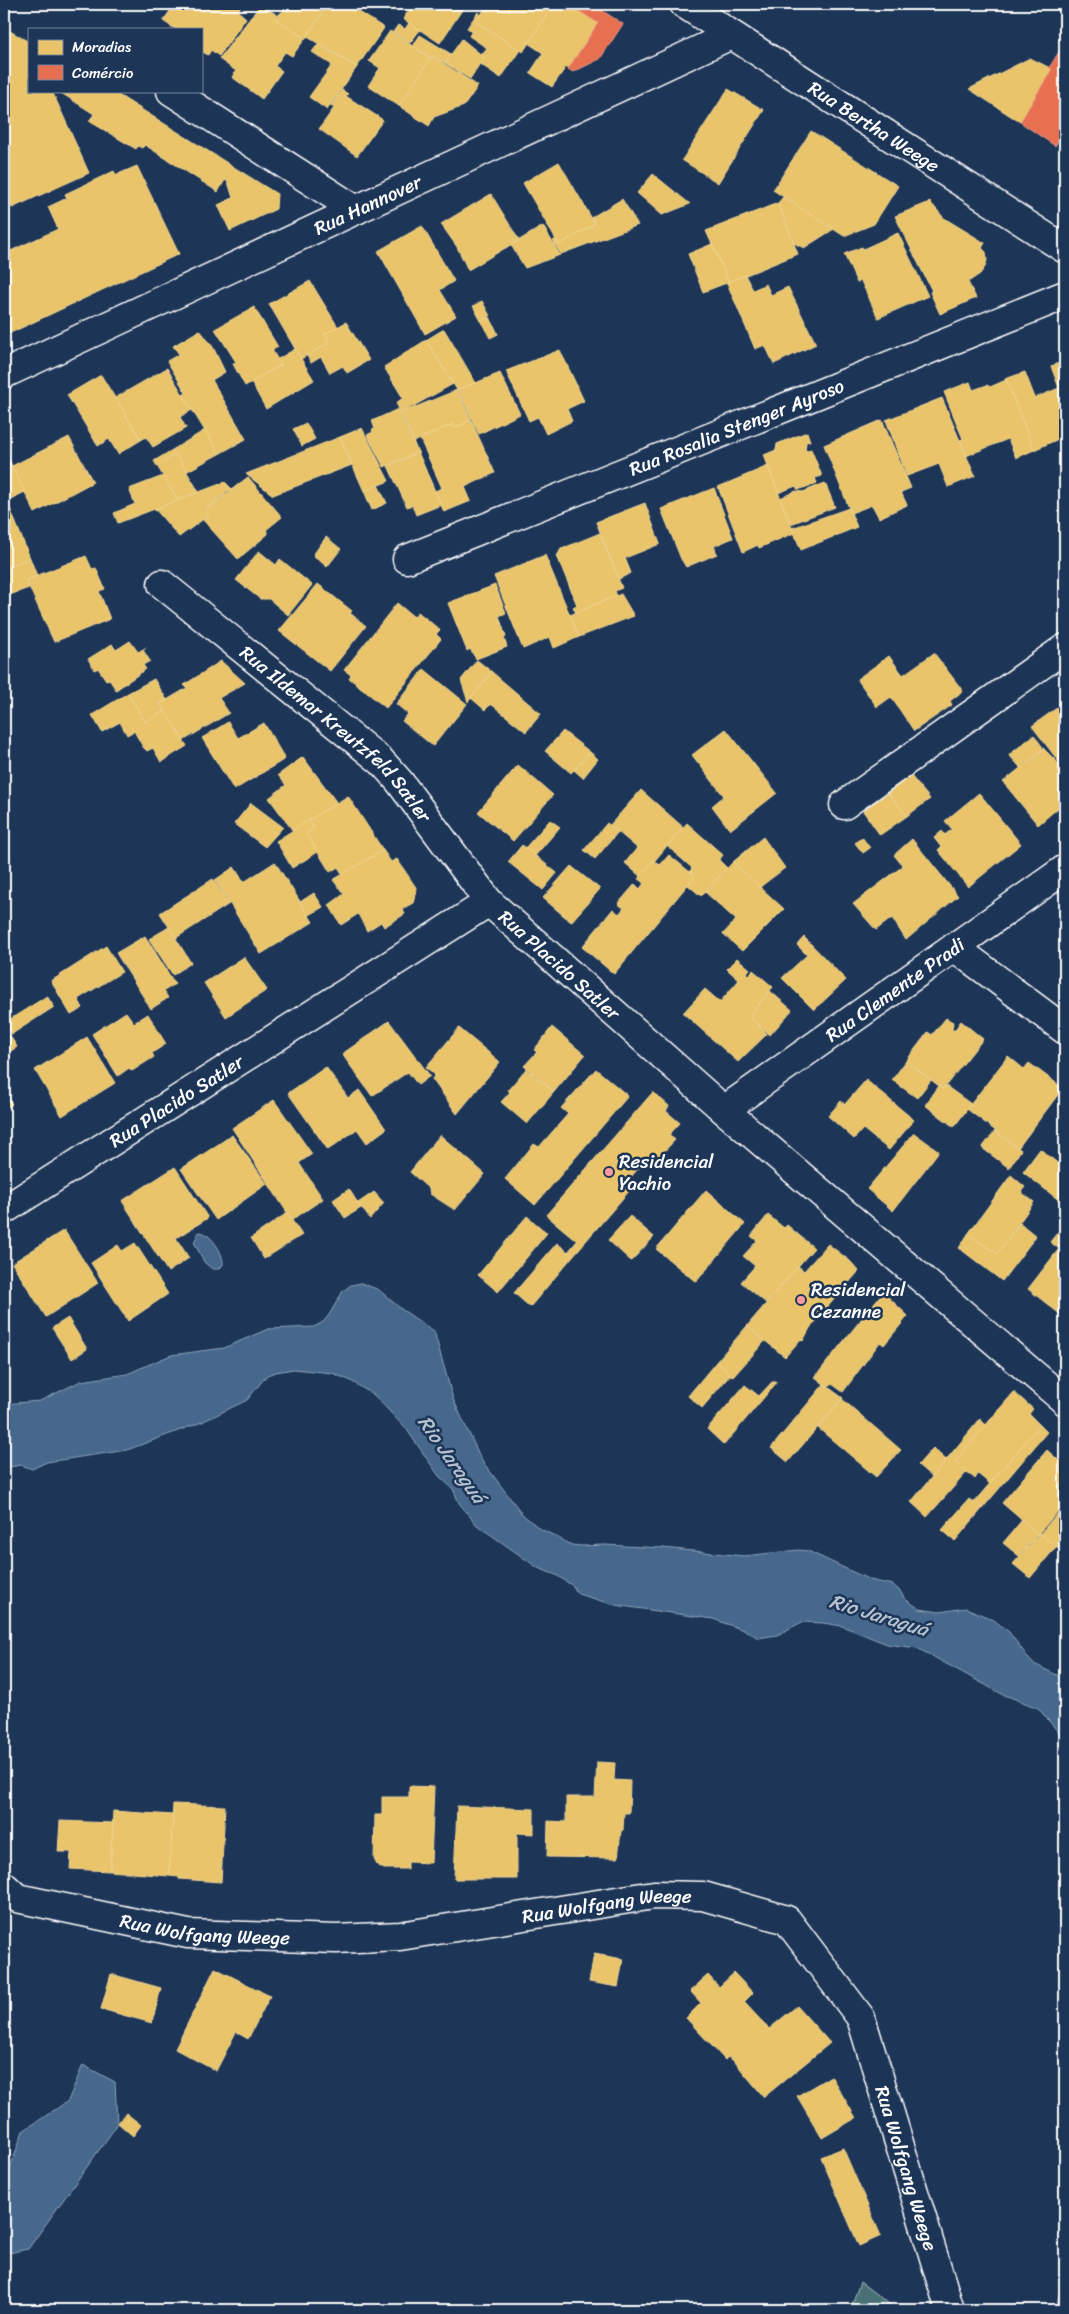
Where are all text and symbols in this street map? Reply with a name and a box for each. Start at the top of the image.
legend [28,28,202,92]
text: Moradias [72,34,132,60]
text: Comércio [72,60,134,86]
street label: Rua Bertha Weege [801,72,947,182]
street label: Rua Hannover [308,165,428,244]
street label: Rua Rosalia Stenger Ayroso [624,369,850,485]
street label: Rua Ildemar Kreutzfeld Satler [232,637,441,830]
street label: Rua Placido Satler [491,901,629,1029]
street label: Rua Clemente Pradi [818,928,972,1051]
street label: Rua Placido Satler [102,1045,252,1156]
place label: Residencial Yachio [619,1145,714,1200]
marker: Residencial Yachio [603,1166,615,1178]
place label: Residencial Cezanne [811,1273,906,1328]
marker: Residencial Cezanne [795,1294,807,1306]
water label: Rio Jaraguá [408,1408,497,1513]
water label: Rio Jaraguá [825,1584,935,1648]
street label: Rua Wolfgang Weege [520,1879,692,1933]
street label: Rua Wolfgang Weege [117,1904,291,1954]
street label: Rua Wolfgang Weege [866,2082,947,2255]

